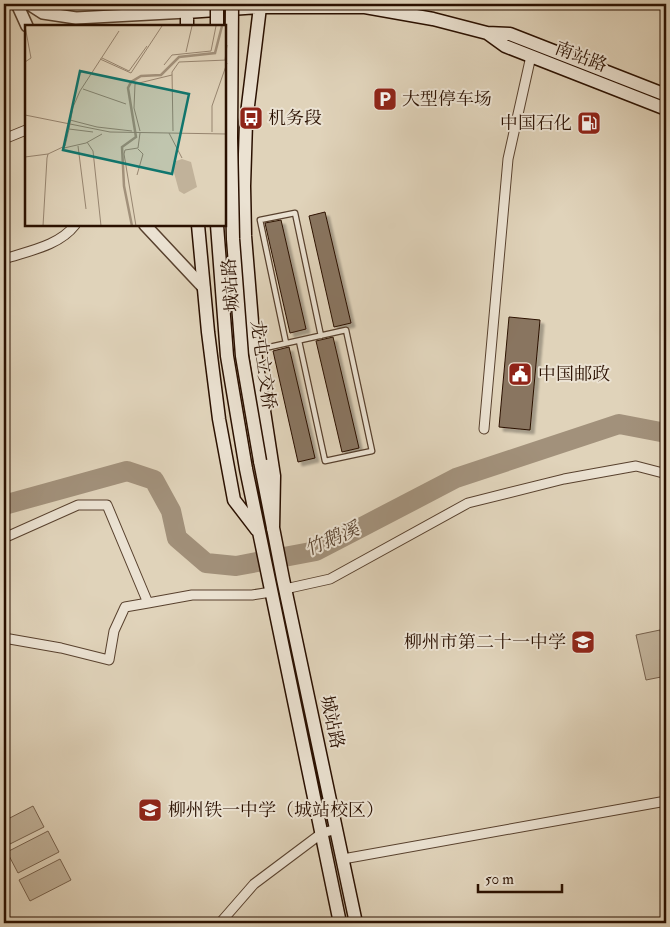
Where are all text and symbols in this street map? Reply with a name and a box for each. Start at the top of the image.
inset map [25,25,226,226]
street label: 南站路 [552,37,610,77]
parking icon: 大型停车场 [372,86,398,112]
place label: 大型停车场 [402,88,492,111]
bus stop icon: 机务段 [238,105,264,131]
place label: 机务段 [268,107,322,130]
fuel station icon: 中国石化 [576,110,602,136]
place label: 中国石化 [500,112,572,135]
street label: 城站路 [218,257,244,313]
street label: 龙屯立交桥 [245,319,281,411]
public building icon: 中国邮政 [507,361,533,387]
place label: 中国邮政 [538,363,610,386]
water label: 竹鹅溪 [301,516,365,561]
school or university icon: 柳州市第二十一中学 [570,629,596,655]
place label: 柳州市第二十一中学 [404,631,566,654]
street label: 城站路 [315,693,349,751]
school or university icon: 柳州铁一中学（城站校区） [137,797,163,823]
place label: 柳州铁一中学（城站校区） [168,799,384,822]
scale bar [478,862,561,894]
text: 50 m [485,870,514,889]

